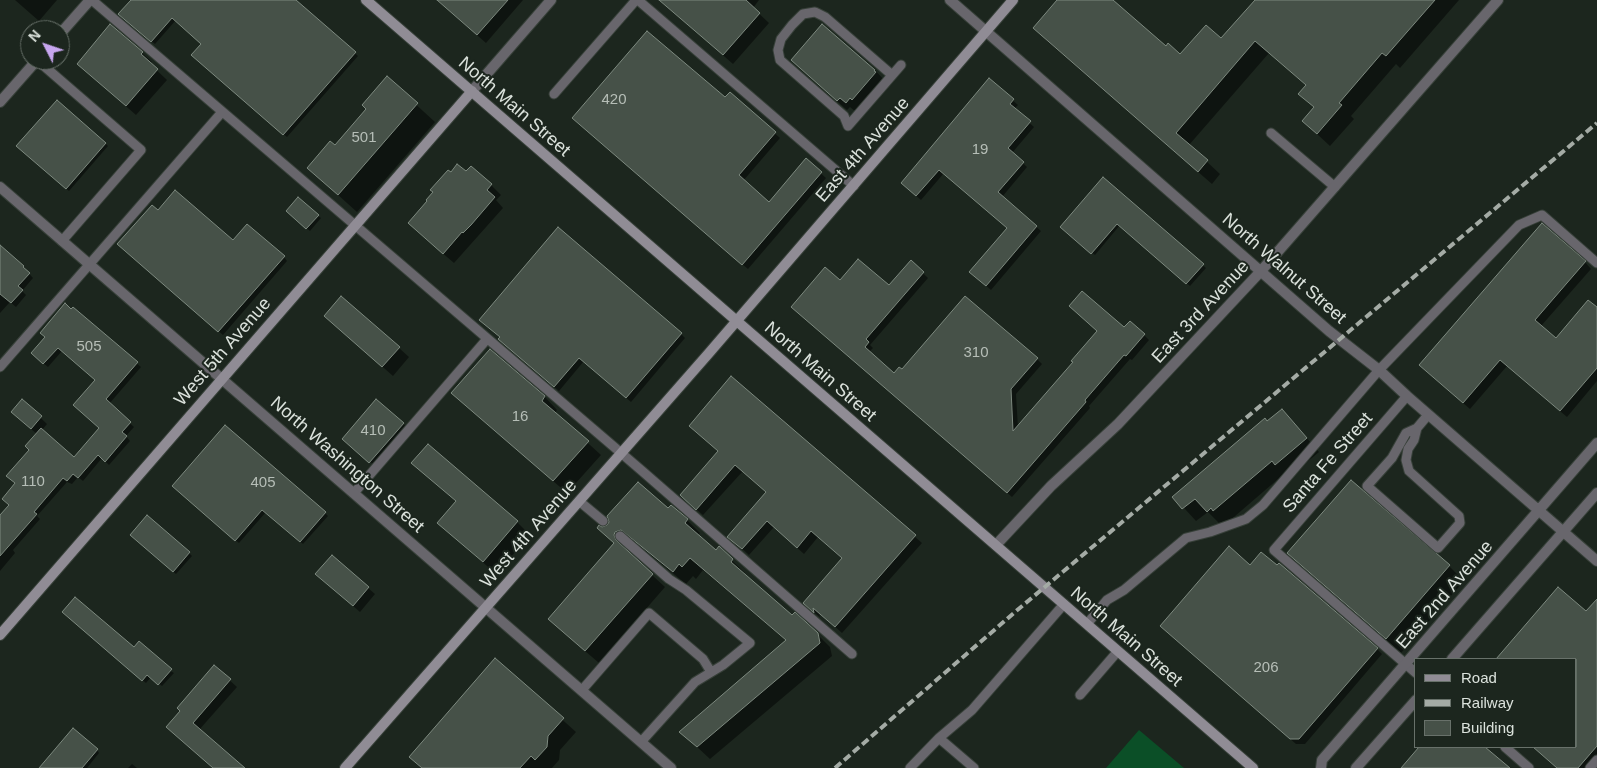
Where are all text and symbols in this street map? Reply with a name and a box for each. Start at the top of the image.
north arrow [20,20,70,70]
text: N [25,27,44,45]
street label: North Main Street [454,53,574,161]
house number: 420 [601,91,627,109]
street label: East 4th Avenue [812,93,914,207]
house number: 501 [351,129,377,147]
house number: 19 [972,141,988,159]
street label: North Walnut Street [1218,209,1350,329]
street label: East 3rd Avenue [1148,256,1254,368]
street label: West 5th Avenue [170,293,276,411]
street label: North Main Street [760,318,880,426]
house number: 505 [76,338,102,356]
house number: 310 [963,344,989,362]
street label: North Washington Street [266,392,428,538]
house number: 16 [512,408,528,426]
street label: Santa Fe Street [1278,408,1378,518]
house number: 410 [360,422,386,440]
house number: 110 [21,473,45,491]
house number: 405 [250,474,276,492]
street label: West 4th Avenue [476,475,582,593]
street label: East 2nd Avenue [1392,536,1498,654]
street label: North Main Street [1066,583,1186,691]
legend [1414,658,1577,748]
house number: 206 [1253,659,1279,677]
text: Road [1461,669,1497,686]
text: Railway [1461,694,1514,711]
text: Building [1461,719,1514,736]

